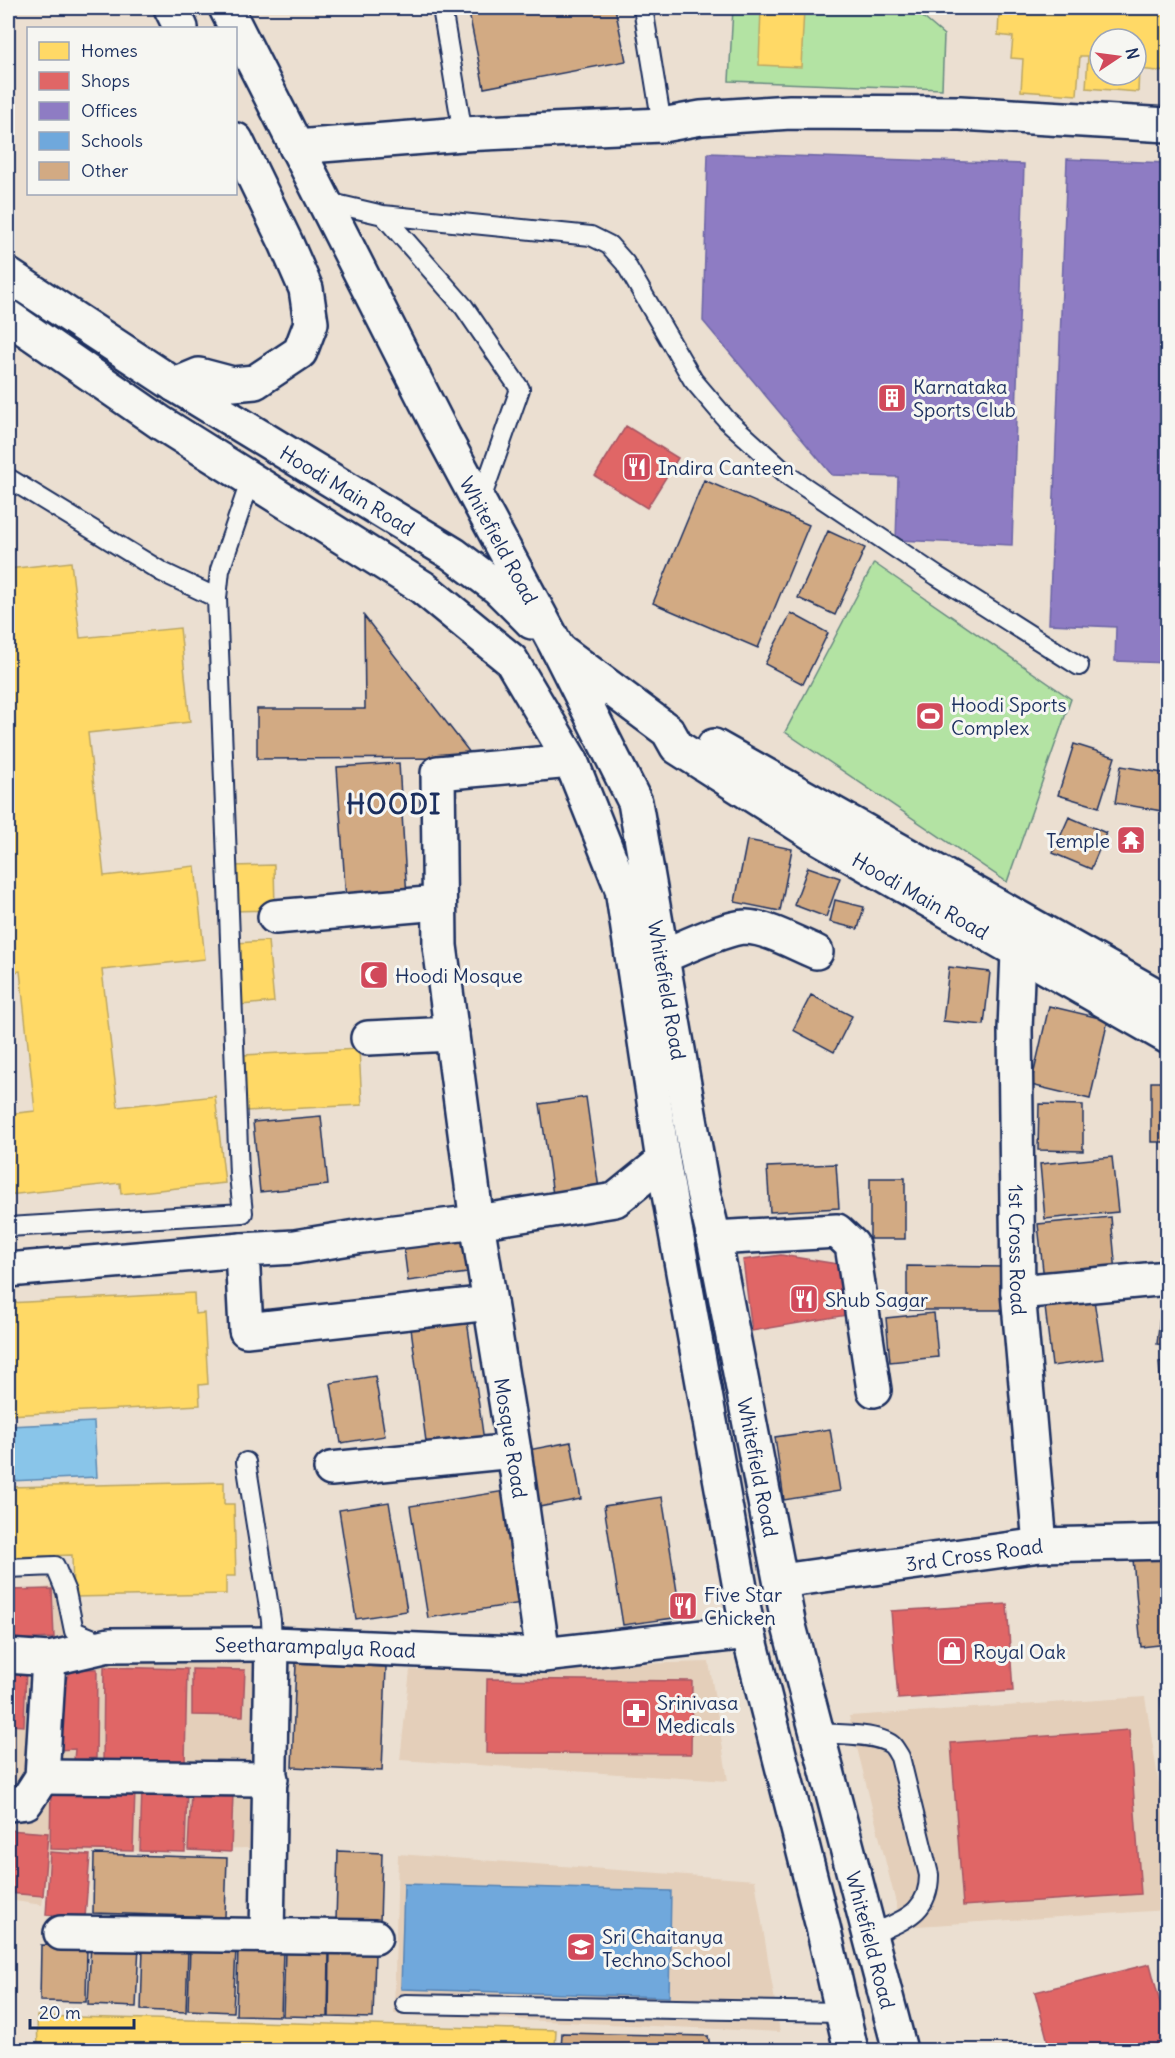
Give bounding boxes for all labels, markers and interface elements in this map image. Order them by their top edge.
legend [27,27,237,195]
north arrow [1088,27,1148,87]
text: Homes [81,39,138,62]
text: N [1122,46,1144,61]
text: Shops [81,69,130,92]
text: Offices [81,99,137,122]
text: Schools [81,129,143,152]
text: Other [81,159,129,182]
place label: Karnataka Sports Club [913,374,1016,422]
building icon: Karnataka Sports Club [876,382,908,414]
street label: Hoodi Main Road [276,439,420,541]
restaurant icon: Indira Canteen [621,451,653,483]
place label: Indira Canteen [658,455,794,480]
street label: Whitefield Road [455,472,544,608]
place label: Hoodi Sports Complex [951,692,1067,740]
sports icon: Hoodi Sports Complex [914,700,946,732]
district label: HOODI [346,788,442,821]
temple icon: Temple [1115,824,1147,856]
place label: Temple [1046,828,1110,853]
street label: Hoodi Main Road [848,847,994,944]
street label: Whitefield Road [643,918,692,1062]
mosque icon: Hoodi Mosque [358,959,390,991]
place label: Hoodi Mosque [395,963,523,988]
street label: 1st Cross Road [1004,1184,1032,1316]
restaurant icon: Shub Sagar [788,1283,820,1315]
place label: Shub Sagar [825,1287,928,1312]
street label: Mosque Road [489,1376,533,1500]
street label: Whitefield Road [733,1396,784,1539]
street label: 3rd Cross Road [904,1532,1044,1576]
place label: Five Star Chicken [704,1582,782,1630]
restaurant icon: Five Star Chicken [667,1590,699,1622]
street label: Seetharampalya Road [215,1631,417,1662]
shop icon: Royal Oak [936,1635,968,1667]
place label: Royal Oak [973,1639,1066,1664]
place label: Srinivasa Medicals [657,1690,738,1738]
pharmacy icon: Srinivasa Medicals [620,1697,652,1729]
street label: Whitefield Road [841,1868,901,2012]
place label: Sri Chaitanya Techno School [602,1924,731,1972]
school or university icon: Sri Chaitanya Techno School [565,1931,597,1963]
scale bar [30,1992,134,2030]
text: 20 m [39,2001,81,2024]

